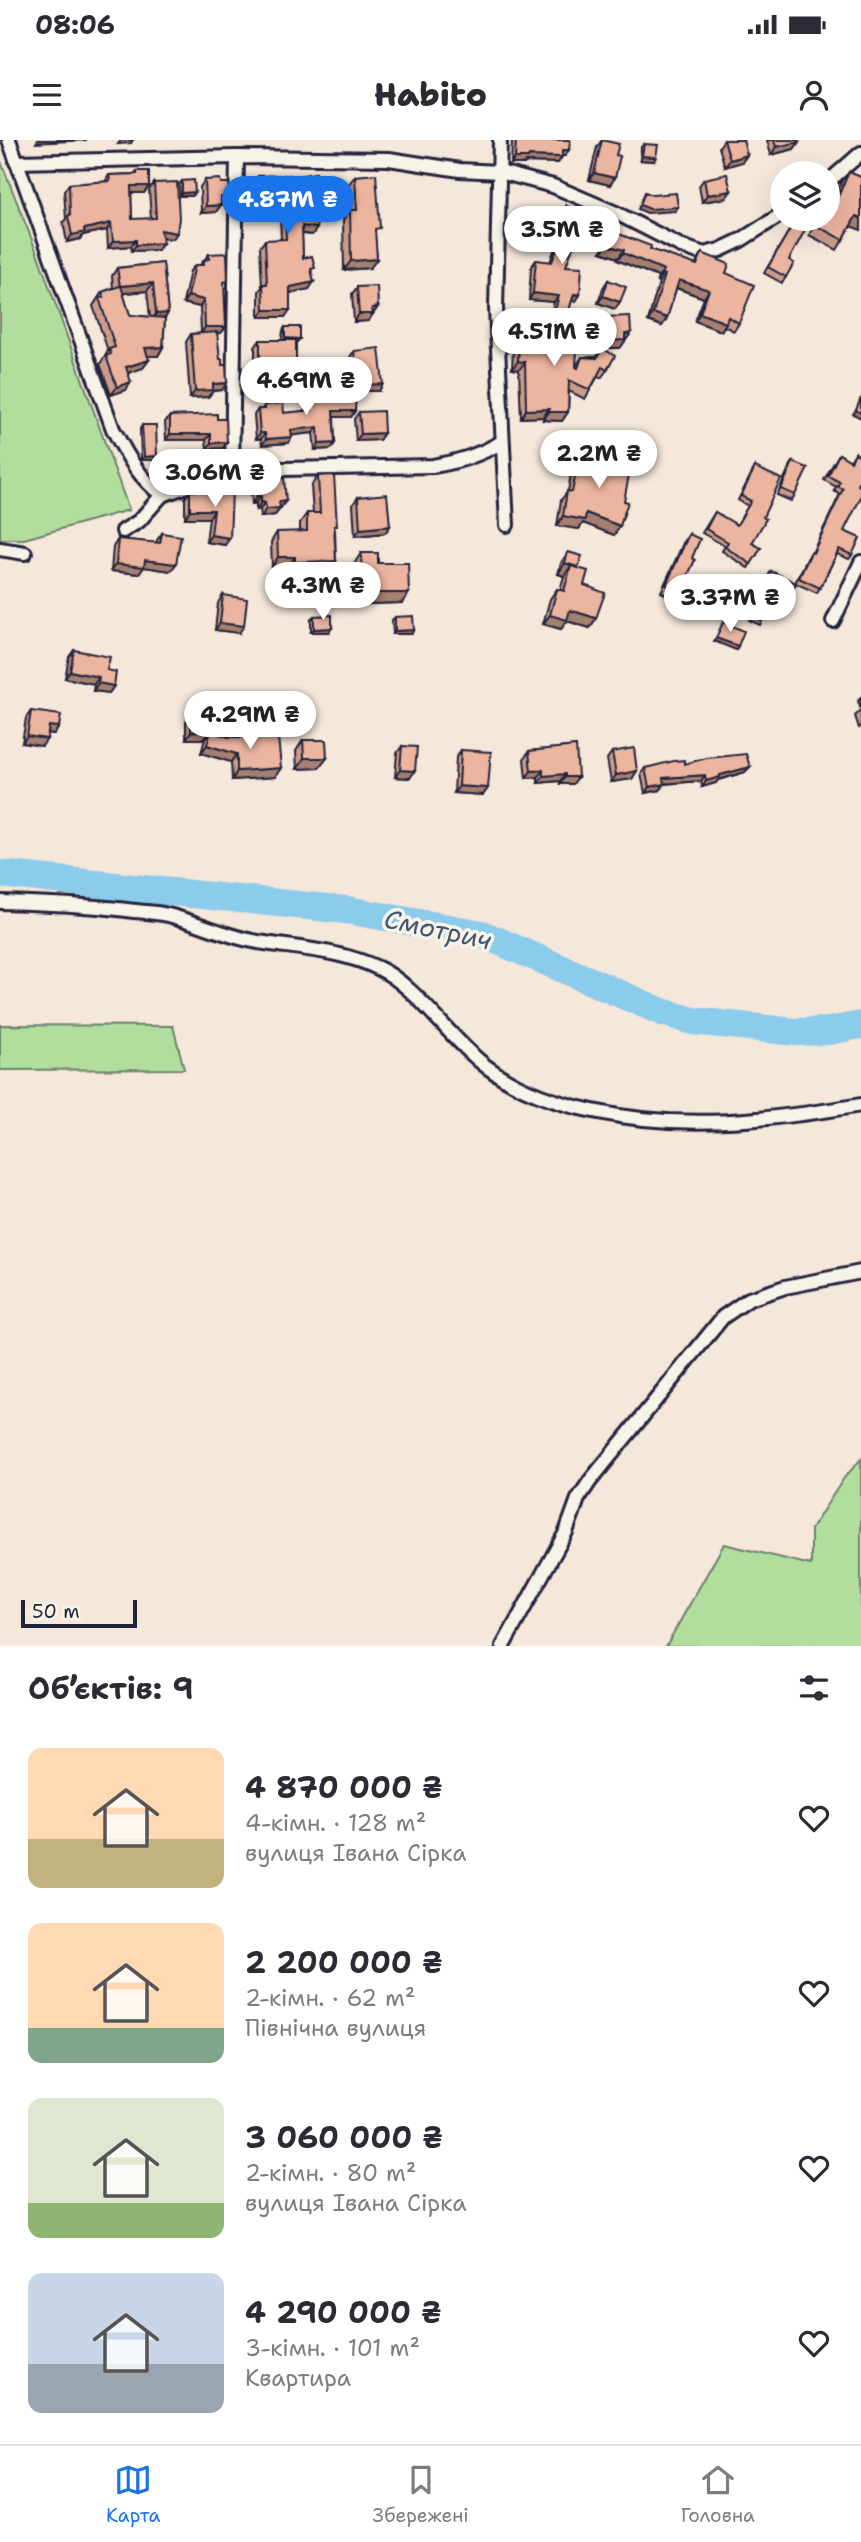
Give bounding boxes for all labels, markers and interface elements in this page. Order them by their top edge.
text: 08:06 [35,7,115,42]
text: Habito [374,73,487,116]
icon: menu [28,76,66,114]
icon: person [795,76,833,114]
map controls [770,161,840,231]
button: layers [770,161,840,231]
pin: 4.87M ₴ [223,176,353,236]
text: 4.87M ₴ [238,184,338,214]
pin: 3.5M ₴ [505,206,619,266]
text: 3.5M ₴ [520,214,604,244]
pin: 4.51M ₴ [489,308,619,368]
text: 4.51M ₴ [508,316,600,346]
pin: 4.69M ₴ [241,358,371,417]
text: 4.69M ₴ [256,365,356,395]
pin: 2.2M ₴ [542,430,656,490]
text: 2.2M ₴ [556,438,642,468]
pin: 3.06M ₴ [150,450,280,509]
text: 3.06M ₴ [165,457,265,487]
pin: 4.3M ₴ [266,562,380,622]
text: 4.3M ₴ [281,570,365,600]
pin: 3.37M ₴ [665,574,795,634]
text: 3.37M ₴ [680,582,780,612]
pin: 4.29M ₴ [185,692,315,751]
text: 4.29M ₴ [200,699,300,729]
water label: Смотрич [381,901,495,957]
scale bar [21,1597,136,1629]
text: 50 m [32,1599,80,1624]
text: Об’єктів: 9 [28,1668,194,1709]
icon: filters [795,1669,833,1707]
text: 4 870 000 ₴ [245,1767,443,1808]
icon: home [84,1776,168,1860]
icon: heart [795,1799,833,1837]
text: 4-кімн. · 128 m² [245,1808,426,1838]
text: вулиця Івана Сірка [245,1838,466,1868]
text: 2 200 000 ₴ [245,1942,443,1983]
icon: home [84,1951,168,2035]
icon: heart [795,1974,833,2012]
text: 2-кімн. · 62 m² [245,1983,415,2013]
text: Північна вулиця [245,2013,426,2043]
text: 3 060 000 ₴ [245,2117,443,2158]
icon: home [84,2126,168,2210]
icon: heart [795,2149,833,2187]
text: 2-кімн. · 80 m² [245,2158,416,2188]
text: вулиця Івана Сірка [245,2188,466,2218]
text: 4 290 000 ₴ [245,2292,442,2333]
icon: home [84,2301,168,2385]
icon: heart [795,2324,833,2362]
text: 3-кімн. · 101 m² [245,2333,420,2363]
text: Квартира [245,2363,351,2393]
tab: Карта [106,2461,160,2528]
tab: Збережені [373,2461,469,2528]
tab: Головна [681,2461,755,2528]

